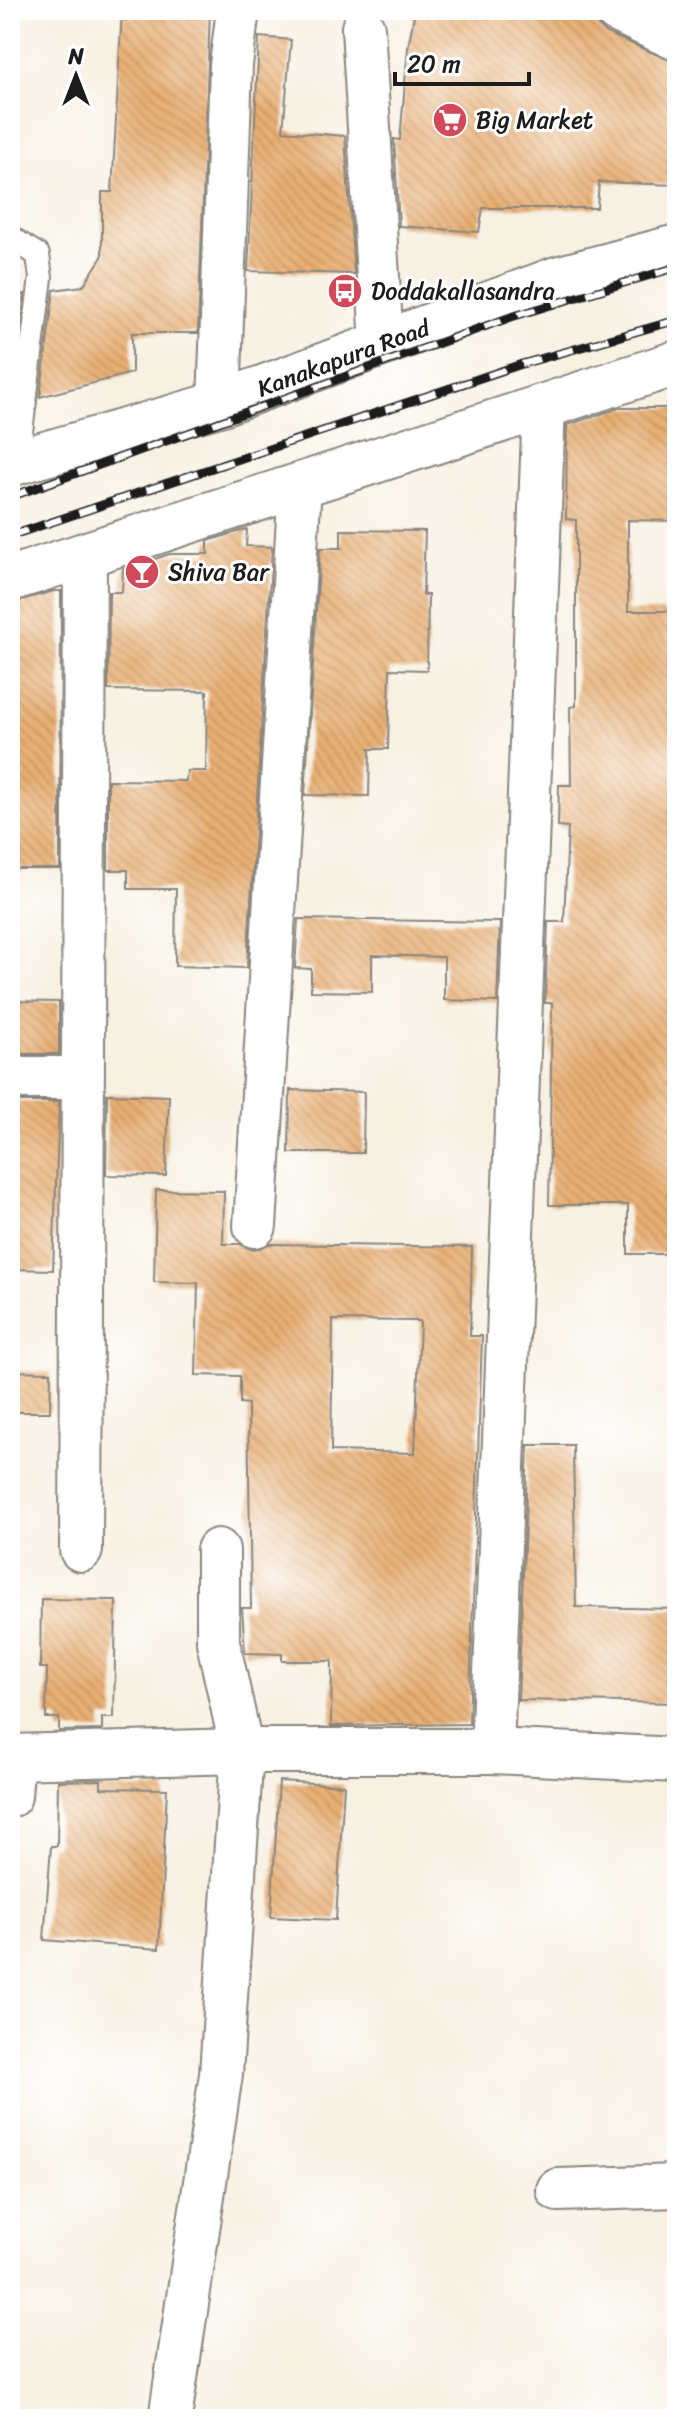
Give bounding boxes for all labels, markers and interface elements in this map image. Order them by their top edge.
north arrow [36,36,116,116]
scale bar [395,36,529,86]
text: N [67,37,84,76]
text: 20 m [407,43,461,85]
place label: Big Market [476,99,593,141]
supermarket icon: Big Market [431,101,469,139]
place label: Doddakallasandra [371,270,555,312]
bus stop icon: Doddakallasandra [326,272,364,310]
street label: Kanakapura Road [251,306,437,409]
place label: Shiva Bar [168,551,270,593]
bar icon: Shiva Bar [123,553,161,591]

